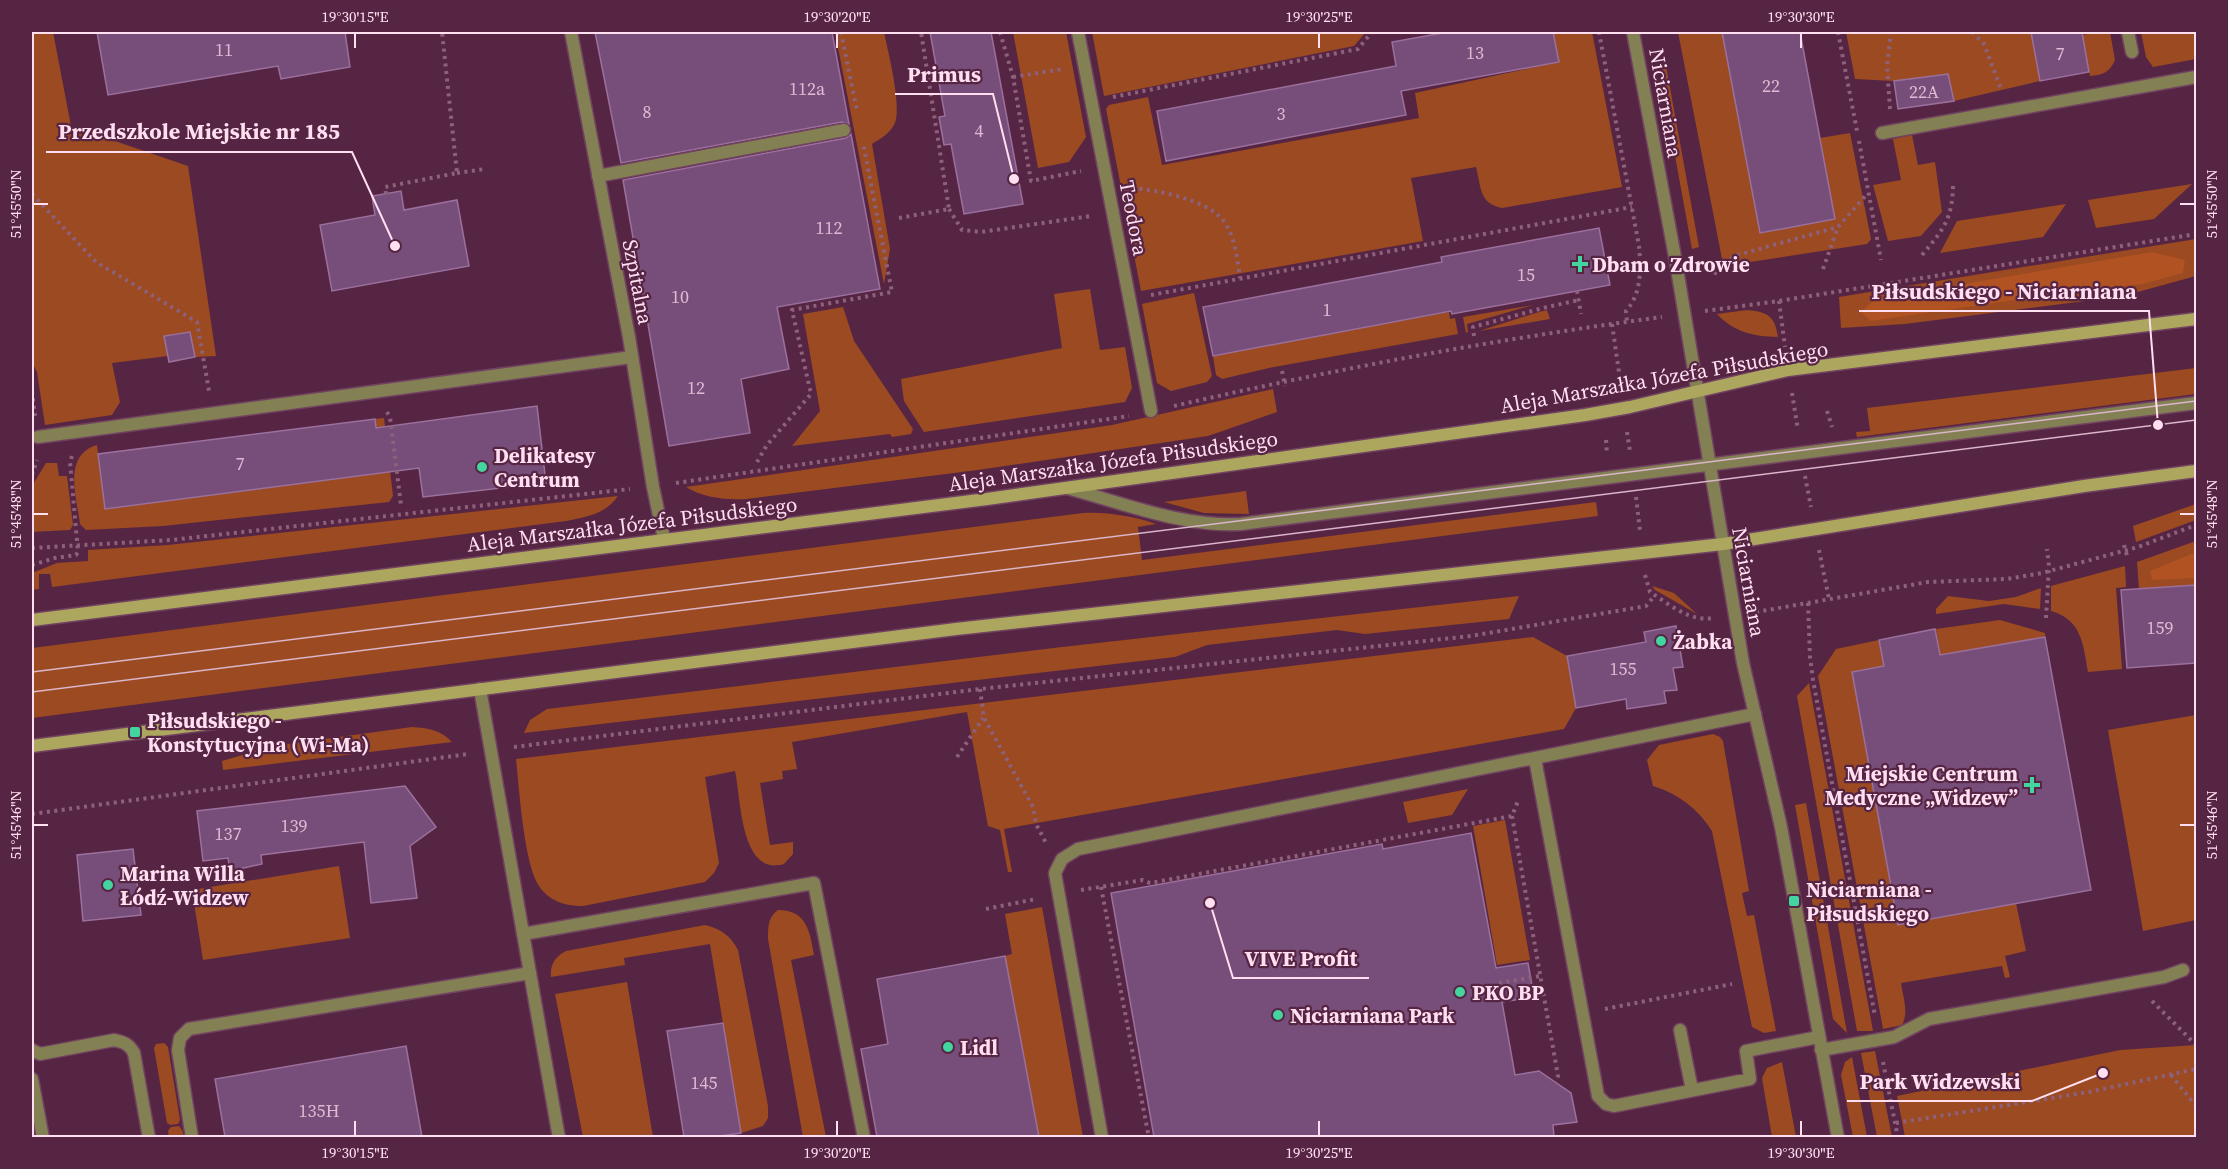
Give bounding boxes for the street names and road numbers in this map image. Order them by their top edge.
street label: Niciarniana [1642,46,1690,160]
street label: Teodora [1112,178,1156,258]
street label: Szpitalna [616,237,660,327]
street label: Aleja Marszałka Józefa Piłsudskiego [1498,334,1830,420]
street label: Aleja Marszałka Józefa Piłsudskiego [946,423,1280,499]
street label: Aleja Marszałka Józefa Piłsudskiego [465,489,799,559]
street label: Niciarniana [1725,525,1773,639]

